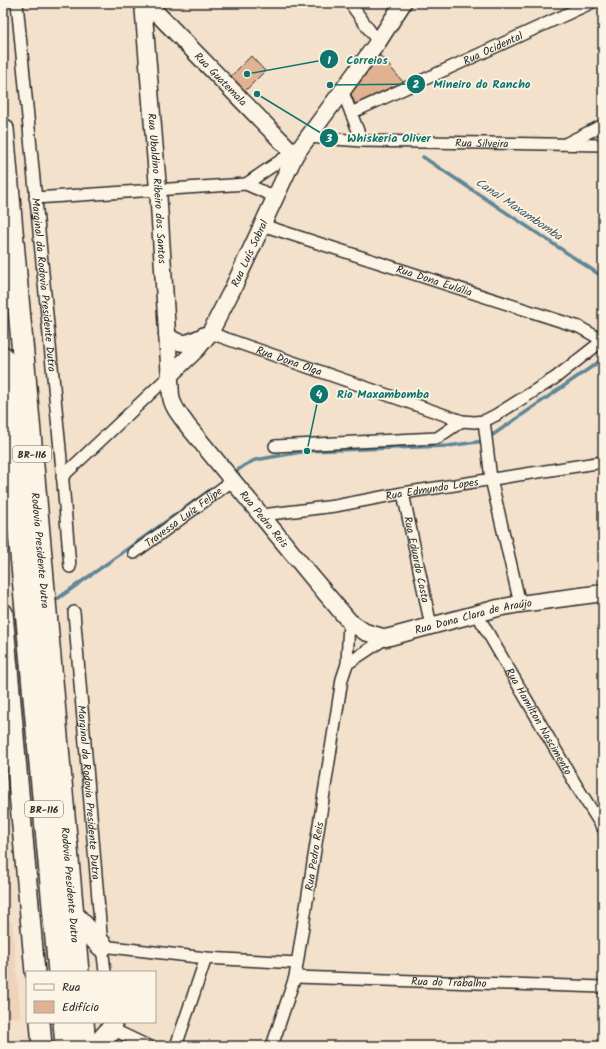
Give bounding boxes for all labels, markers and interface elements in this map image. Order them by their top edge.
street label: Rua Ocidental [460,27,526,70]
callout: Correios [319,47,396,71]
street label: Rua Guatemala [190,48,251,111]
text: 1 [327,51,331,70]
text: Correios [346,51,388,70]
callout: Mineiro do Rancho [406,72,539,96]
text: 2 [413,75,420,94]
text: Mineiro do Rancho [434,75,531,94]
street label: Rua Ubaldino Ribeiro dos Santos [142,113,171,265]
callout: Whiskeria Oliver [319,126,439,150]
text: 3 [325,129,333,148]
text: Whiskeria Oliver [347,129,432,148]
street label: Rua Silveira [455,135,509,153]
water label: Canal Maxambomba [471,173,567,246]
street label: Marginal da Rodovia Presidente Dutra [26,197,60,373]
street label: Rua Luís Sobral [227,217,274,290]
street label: Rua Dona Eulália [394,261,474,302]
street label: Rua Dona Olga [254,342,324,381]
callout: Rio Maxambomba [309,382,437,406]
text: 4 [316,385,323,404]
text: Rio Maxambomba [337,385,429,404]
road number: BR-116 [13,446,51,462]
street label: Rua Edmundo Lopes [384,473,480,506]
street label: Travessa Luiz Felipe [141,483,226,552]
street label: Rua Pedro Reis [234,487,293,552]
street label: Rodovia Presidente Dutra [25,492,54,609]
street label: Rua Eduardo Costa [398,515,434,605]
street label: Rua Dona Clara de Araújo [413,595,533,640]
street label: Rua Hamilton Nascimento [500,665,576,779]
street label: Marginal da Rodovia Presidente Dutra [72,705,104,880]
road number: BR-116 [25,801,63,817]
street label: Rua Pedro Reis [301,820,329,892]
street label: Rodovia Presidente Dutra [55,826,83,944]
legend [26,971,156,1023]
street label: Rua do Trabalho [411,973,487,993]
text: Rua [62,978,81,997]
text: Edifício [62,998,99,1017]

